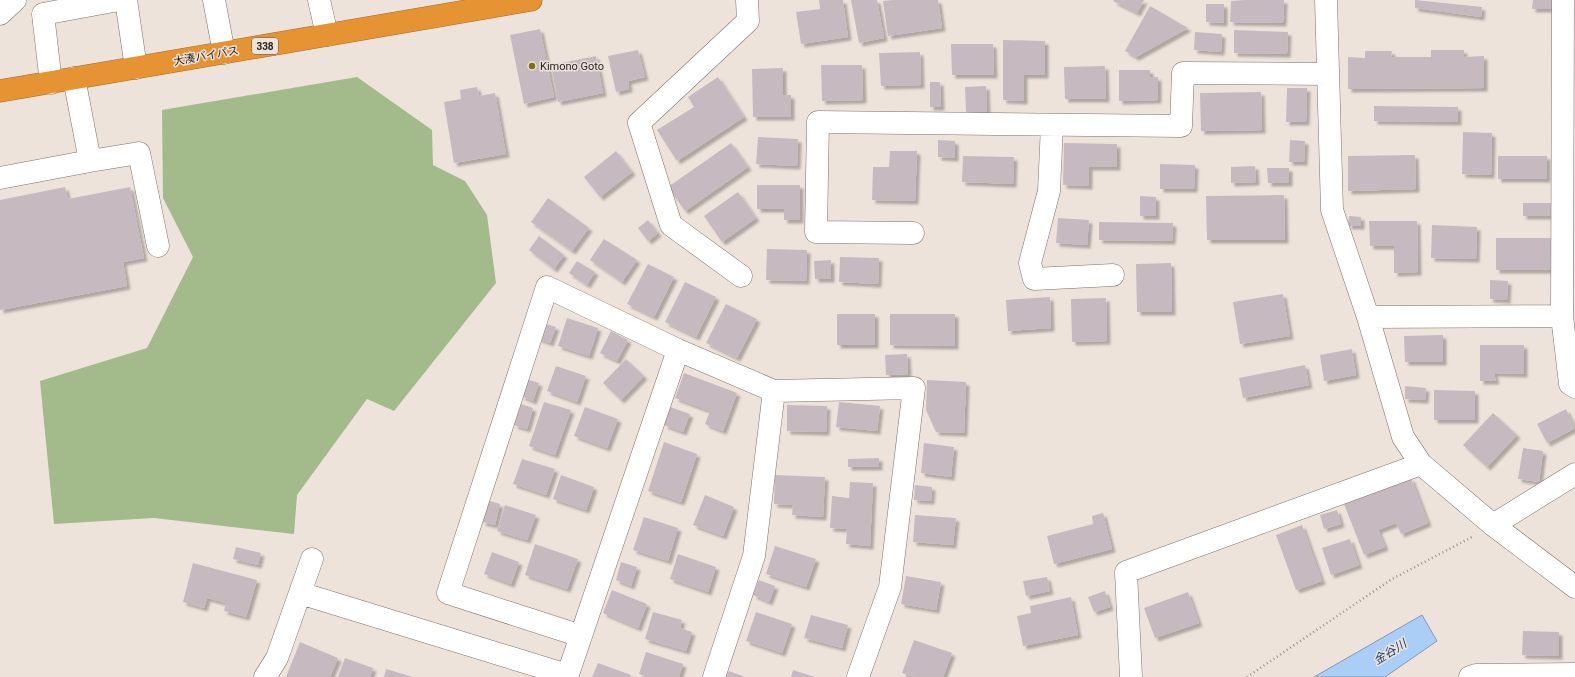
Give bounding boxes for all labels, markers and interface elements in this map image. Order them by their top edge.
road number: 338 [252,38,278,54]
street label: 大湊バイパス [172,44,240,68]
place label: Kimono Goto [540,60,604,73]
marker: Kimono Goto [527,61,537,71]
water label: 金谷川 [1371,635,1411,667]

